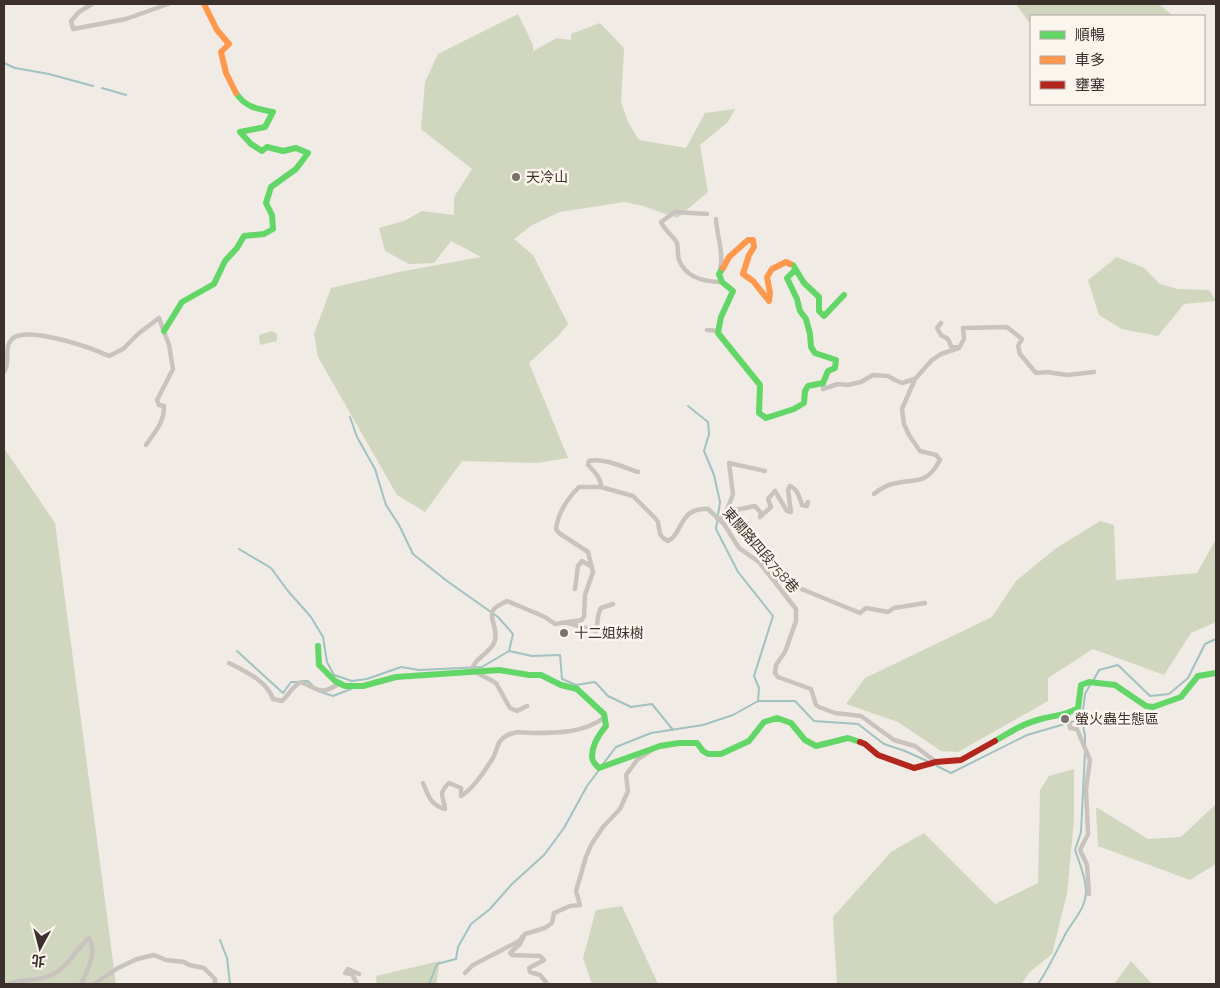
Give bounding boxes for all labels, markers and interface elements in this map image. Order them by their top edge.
legend [1030,15,1205,105]
text: 順暢 [1075,26,1105,44]
text: 車多 [1075,51,1105,69]
text: 壅塞 [1075,76,1105,94]
place label: 天冷山 [526,169,568,185]
marker: 天冷山 [510,171,522,183]
street label: 東關路四段758巷 [720,504,802,596]
place label: 十二姐妹樹 [574,625,644,641]
marker: 十二姐妹樹 [558,627,570,639]
place label: 螢火蟲生態區 [1075,711,1159,727]
marker: 螢火蟲生態區 [1059,713,1071,725]
north arrow [15,923,65,973]
text: 北 [30,952,46,970]

